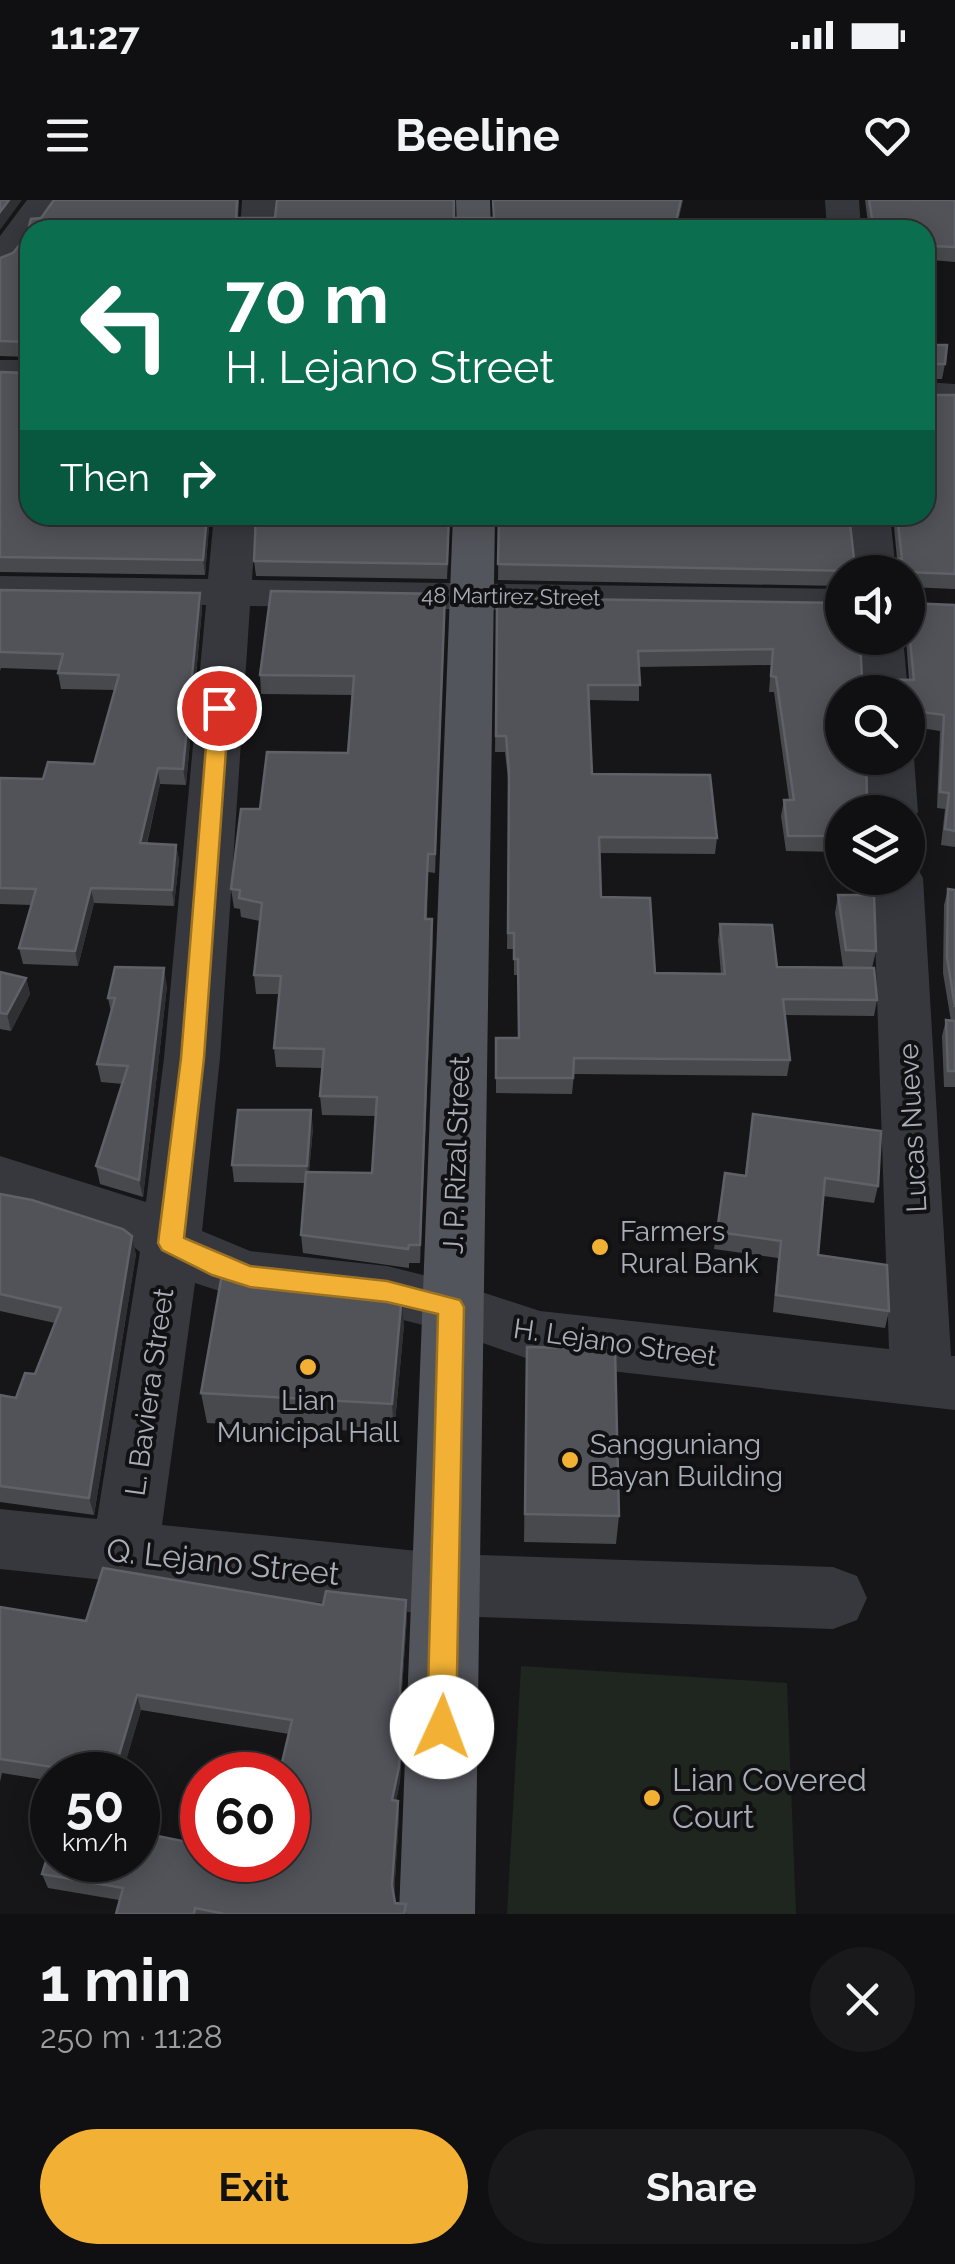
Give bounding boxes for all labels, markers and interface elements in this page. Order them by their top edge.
text: 11:27 [50,13,140,58]
icon: menu [40,108,95,163]
icon: heart [860,108,915,163]
text: Beeline [395,109,560,162]
text: 70 m [225,257,389,339]
icon: left [60,260,190,390]
text: H. Lejano Street [225,341,554,394]
icon: right [170,450,225,505]
text: Then [60,455,150,500]
map controls [825,555,925,895]
button: sound [825,555,925,655]
street label: 48 Martirez Street [421,581,601,611]
pin [177,666,262,751]
button: search [825,675,925,775]
icon: arrive [192,681,247,736]
button: layers [825,795,925,895]
street label: Lucas Nueve [892,1043,933,1213]
street label: J. P. Rizal Street [437,1055,476,1254]
place label: Farmers Rural Bank [620,1215,759,1280]
marker: Farmers Rural Bank [589,1236,611,1258]
street label: L. Baviera Street [119,1285,180,1498]
street label: H. Lejano Street [511,1312,719,1373]
marker: Lian Municipal Hall [297,1356,319,1378]
place label: Lian Municipal Hall [217,1384,400,1449]
place label: Sangguniang Bayan Building [590,1428,783,1493]
marker: Sangguniang Bayan Building [559,1449,581,1471]
street label: Q. Lejano Street [105,1531,342,1592]
position arrow [390,1675,494,1779]
speed limit sign: 60 [180,1752,310,1882]
place label: Lian Covered Court [672,1761,867,1835]
text: 50 [66,1775,124,1834]
marker: Lian Covered Court [641,1787,663,1809]
text: km/h [62,1827,128,1857]
text: 1 min [40,1945,191,2015]
button: close [810,1947,915,2052]
text: 250 m · 11:28 [40,2018,223,2055]
button: Exit [40,2129,468,2244]
button: Share [488,2129,915,2244]

